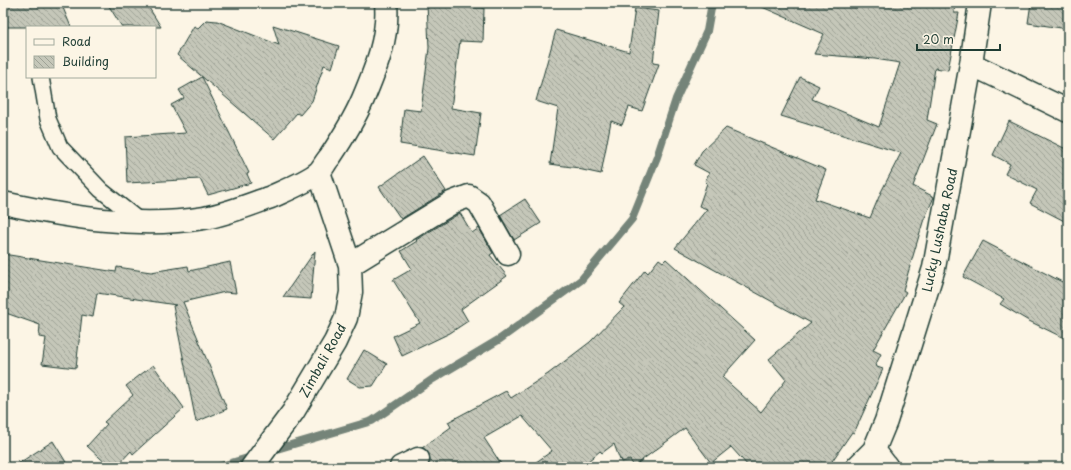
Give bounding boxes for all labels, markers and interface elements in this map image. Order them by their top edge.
legend [26,26,156,78]
scale bar [917,26,1000,52]
text: 20 m [923,30,954,48]
text: Road [62,32,91,50]
text: Building [62,52,109,70]
street label: Lucky Lushaba Road [917,166,961,294]
street label: Zimbali Road [294,320,350,400]

